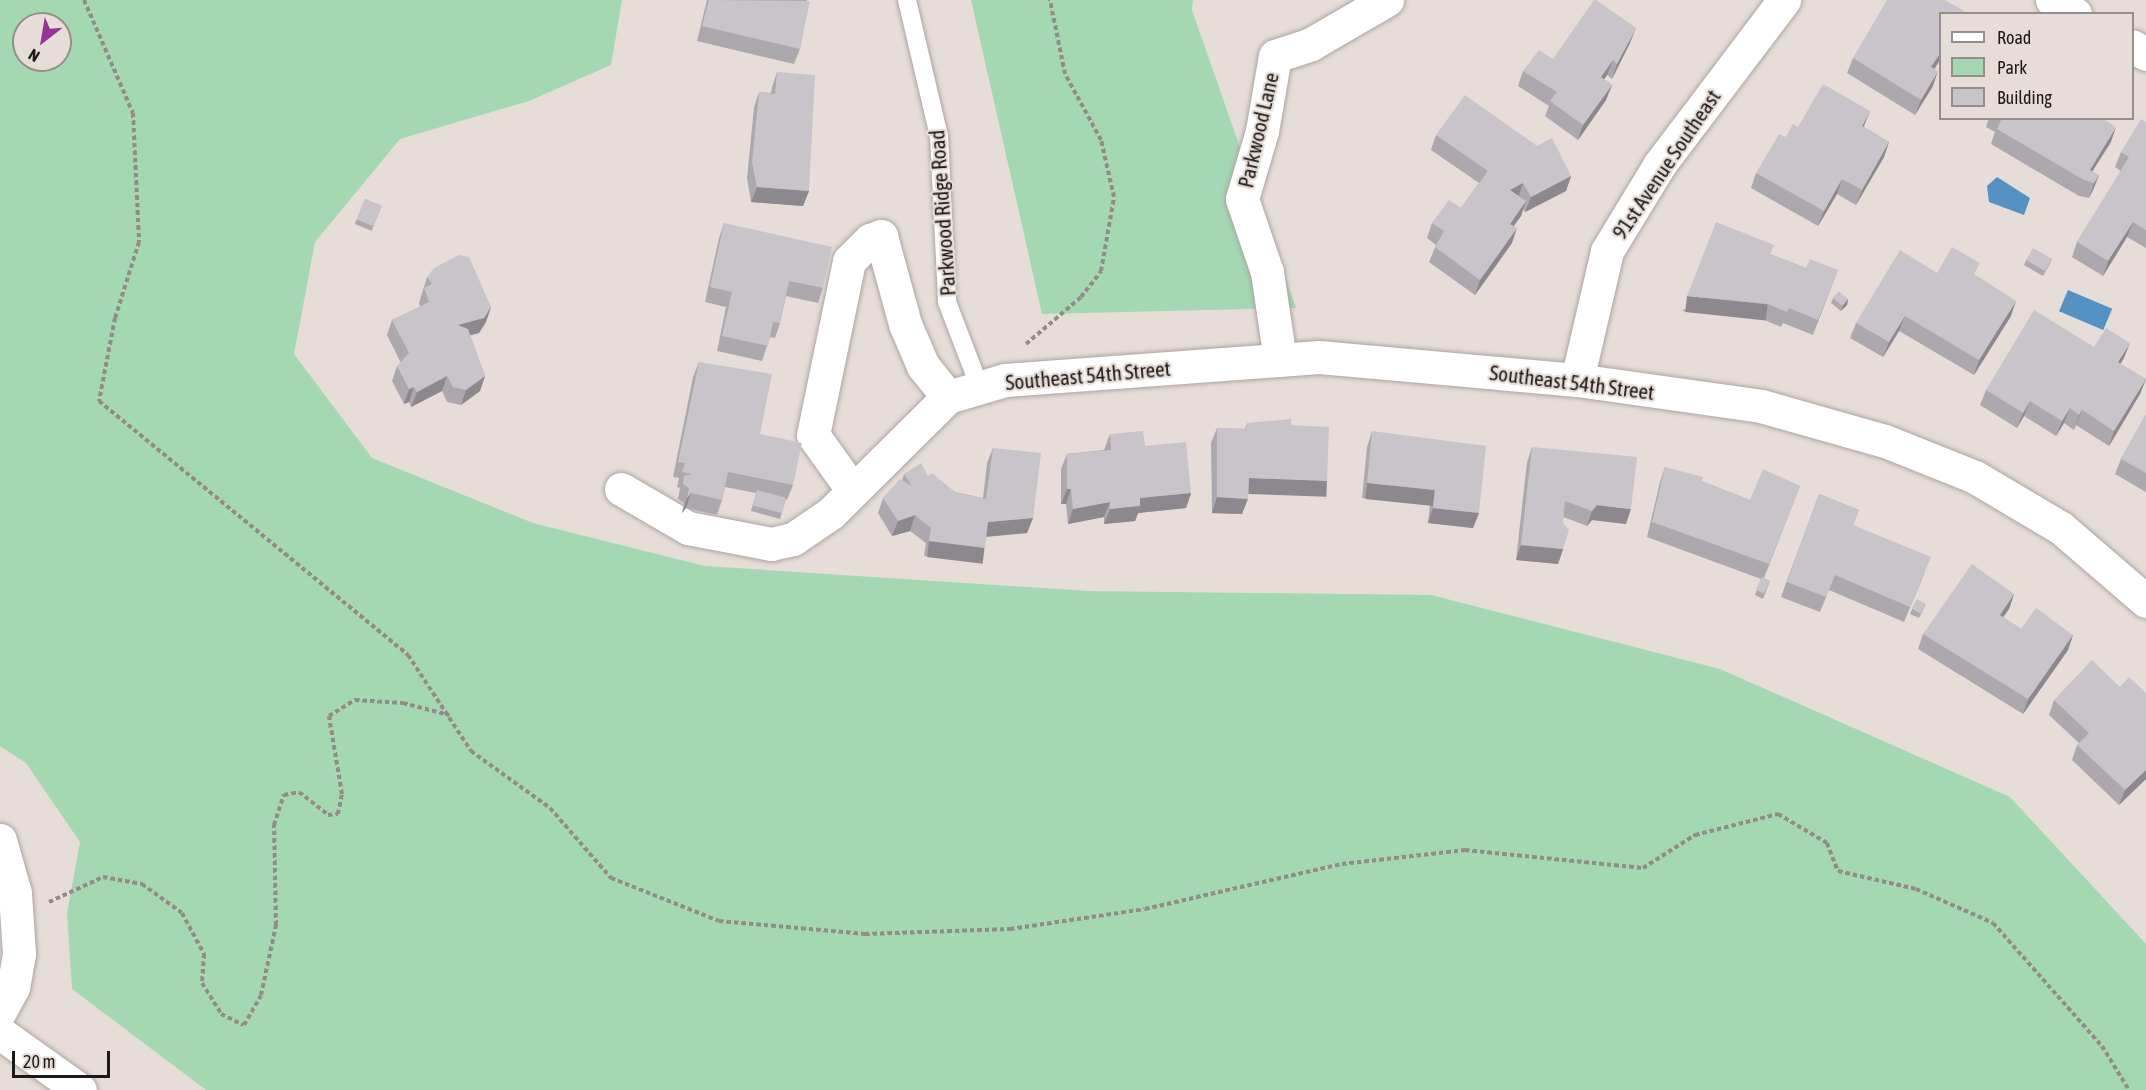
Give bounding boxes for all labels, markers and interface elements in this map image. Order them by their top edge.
north arrow [12,12,72,72]
legend [1939,12,2134,120]
text: Road [1997,27,2031,48]
text: N [25,46,42,66]
text: Park [1997,57,2027,78]
street label: Parkwood Lane [1232,70,1284,190]
street label: 91st Avenue Southeast [1607,84,1725,244]
text: Building [1997,87,2052,108]
street label: Parkwood Ridge Road [924,129,960,297]
street label: Southeast 54th Street [1004,355,1172,395]
street label: Southeast 54th Street [1488,359,1656,405]
scale bar [15,1039,112,1077]
text: 20 m [23,1051,55,1072]

